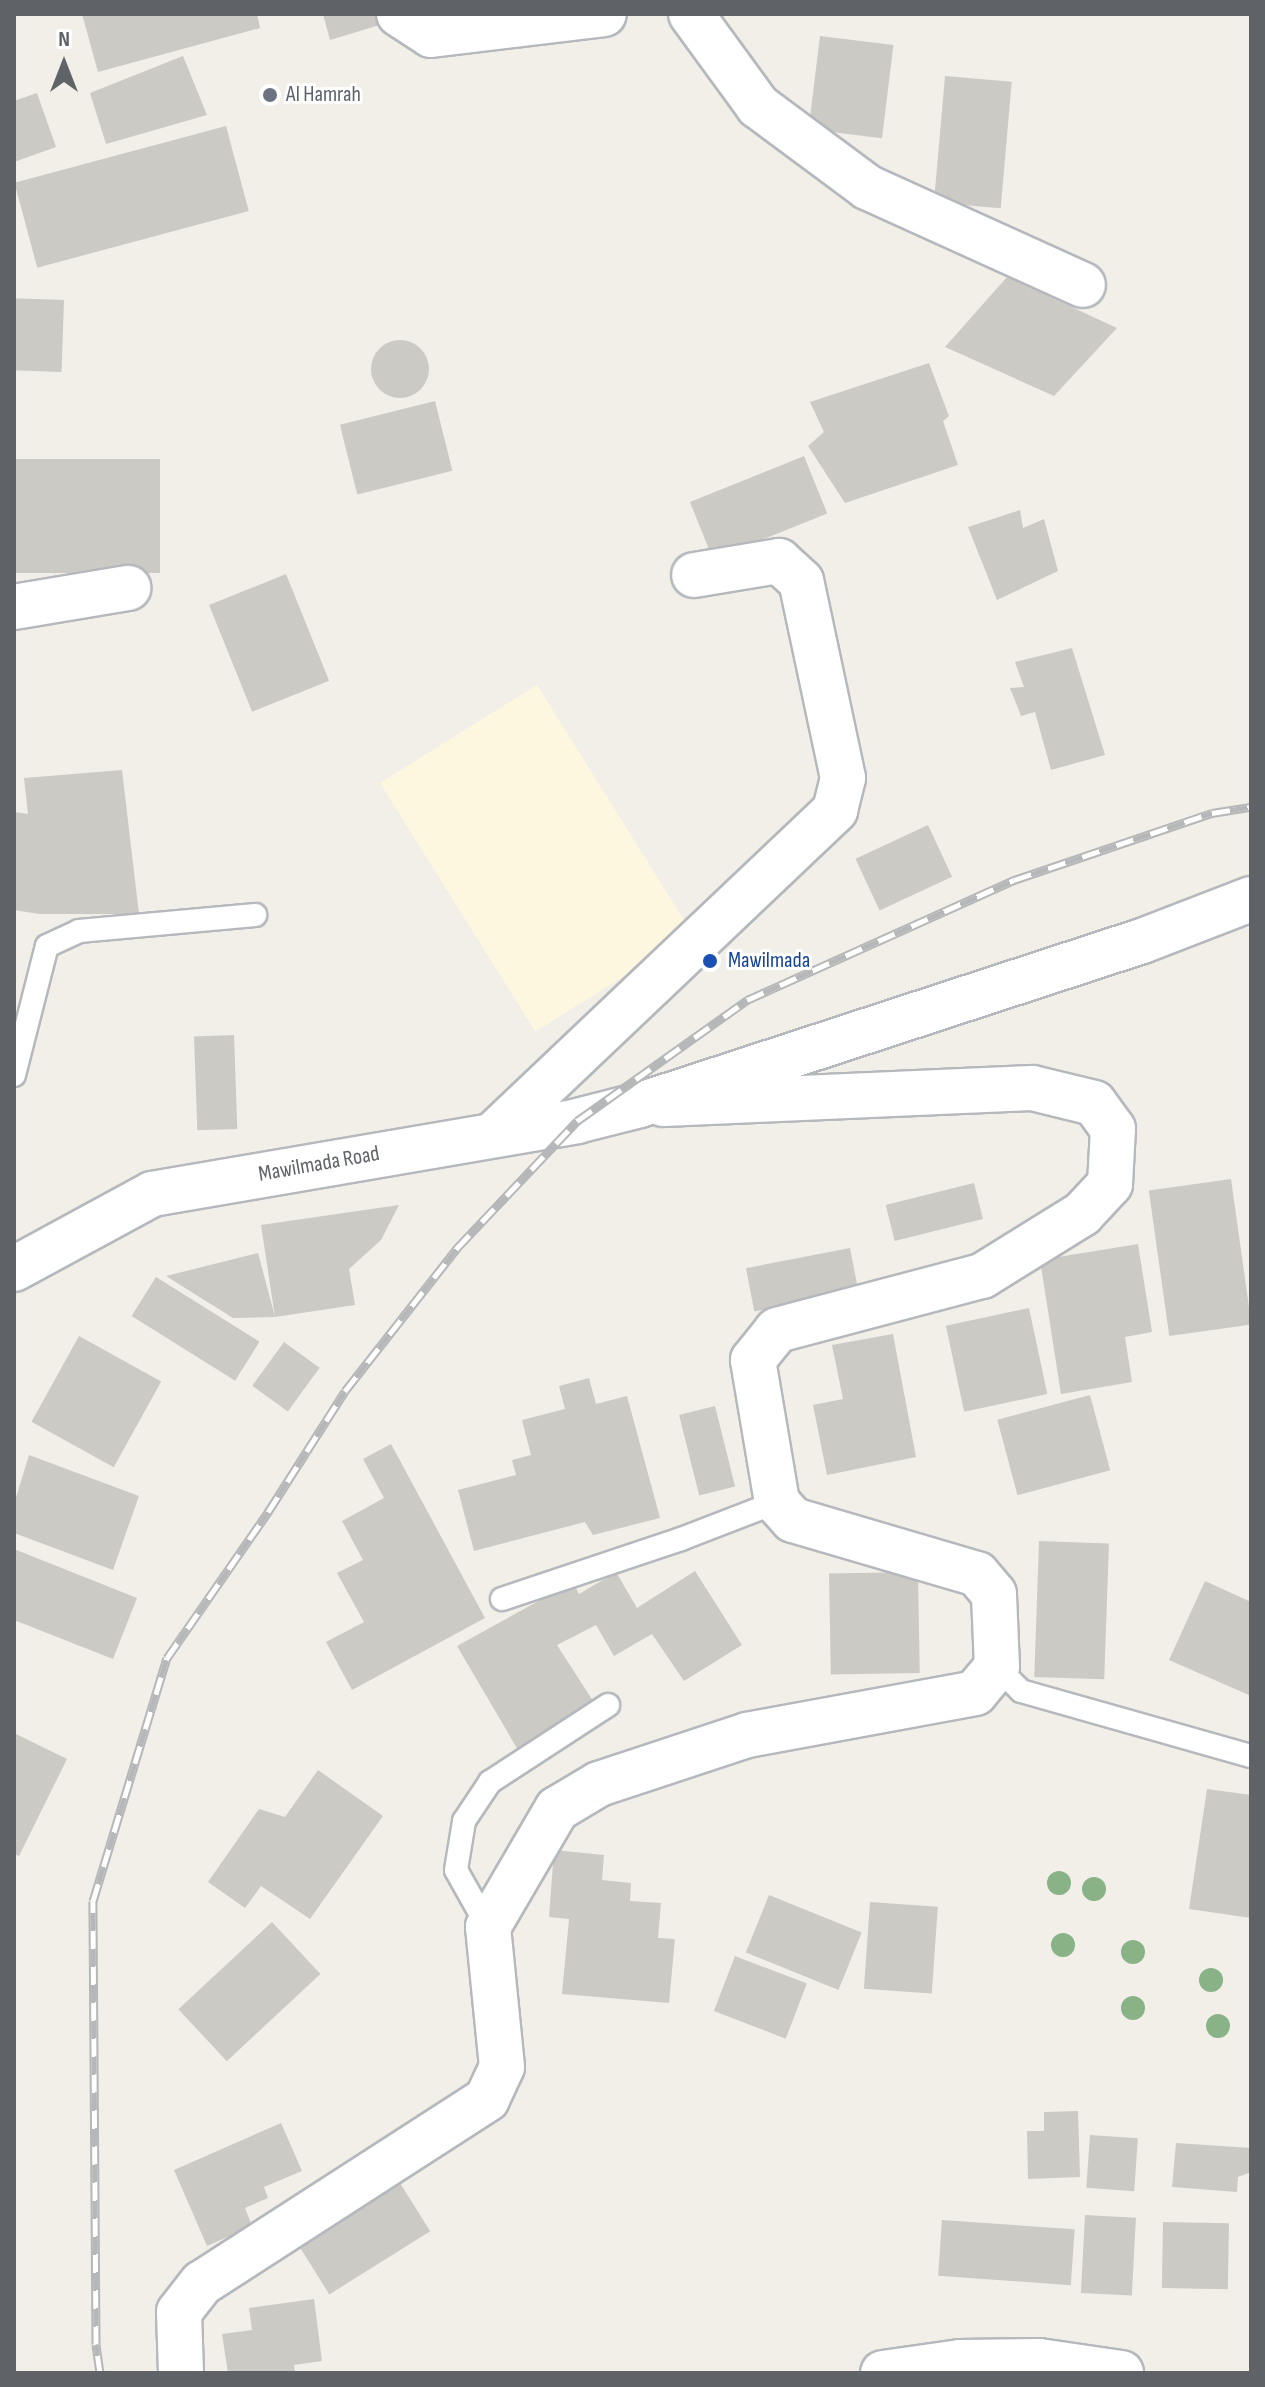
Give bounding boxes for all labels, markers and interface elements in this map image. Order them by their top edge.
north arrow [24,24,104,104]
text: N [58,26,70,53]
place label: Al Hamrah [286,82,361,108]
marker: Al Hamrah [261,86,279,104]
place label: Mawilmada [728,948,810,974]
marker: Mawilmada [699,950,721,972]
street label: Mawilmada Road [256,1140,382,1188]

